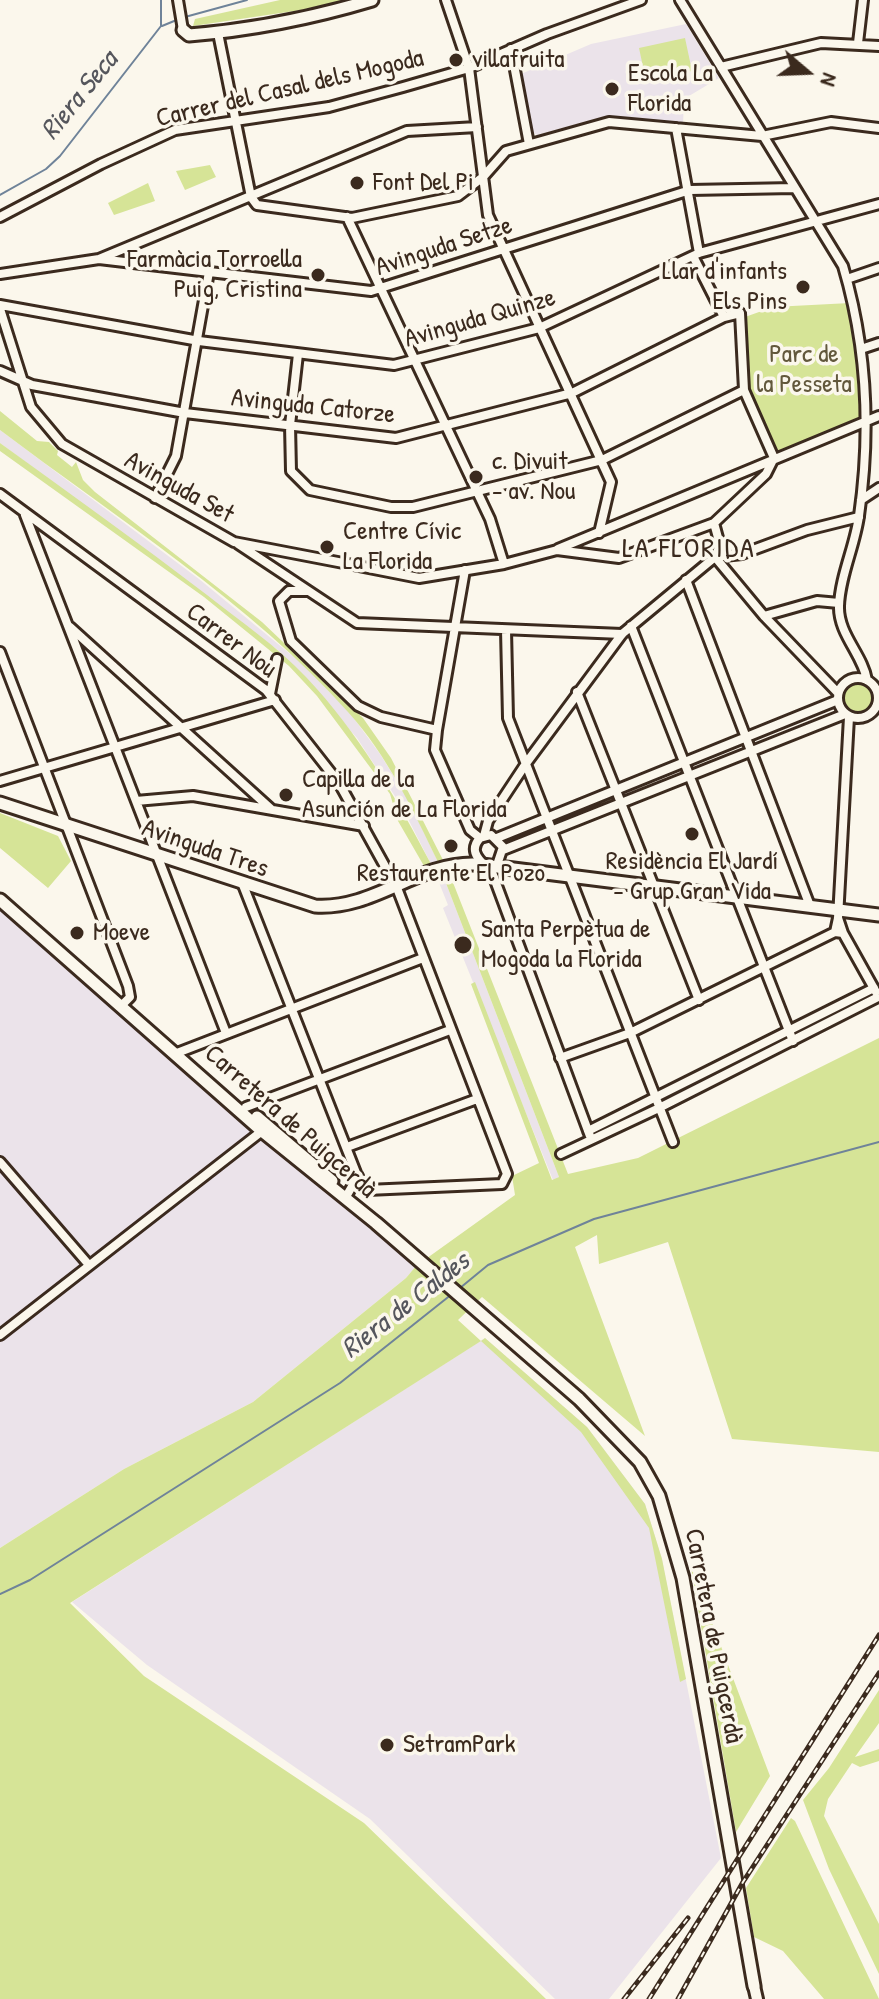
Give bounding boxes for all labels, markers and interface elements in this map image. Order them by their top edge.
north arrow [767,32,847,112]
street label: Carrer del Casal dels Mogoda [153,43,427,135]
place label: villafruita [472,44,564,76]
water label: Riera Seca [34,45,126,147]
marker: villafruita [447,51,465,69]
place label: Escola La Florida [628,58,713,120]
text: N [814,69,846,90]
marker: Escola La Florida [603,80,621,98]
place label: Font Del Pi [373,167,474,199]
marker: Font Del Pi [348,174,366,192]
street label: Avinguda Setze [372,210,516,284]
place label: Farmàcia Torroella Puig, Cristina [127,244,302,306]
place label: Llar d'infants Els Pins [662,256,787,318]
marker: Farmàcia Torroella Puig, Cristina [309,266,327,284]
marker: Llar d'infants Els Pins [794,278,812,296]
street label: Avinguda Quinze [401,283,559,355]
park label: Parc de la Pesseta [756,339,852,400]
street label: Avinguda Catorze [230,383,396,431]
street label: Avinguda Set [119,445,239,531]
place label: c. Divuit - av. Nou [492,446,575,508]
marker: c. Divuit - av. Nou [467,468,485,486]
place label: Centre Cívic La Florida [343,516,461,578]
district label: LA FLORIDA [622,533,756,567]
marker: Centre Cívic La Florida [318,538,336,556]
street label: Carrer Nou [179,597,283,685]
place label: Capilla de la Asunción de La Florida [302,764,507,826]
marker: Capilla de la Asunción de La Florida [277,786,295,804]
street label: Avinguda Tres [138,813,272,885]
marker: Residència El Jardí - Grup Gran Vida [683,825,701,843]
marker: Restaurente El Pozo [442,837,460,855]
place label: Residència El Jardí - Grup Gran Vida [606,846,778,908]
place label: Restaurente El Pozo [357,858,545,890]
place label: Santa Perpètua de Mogoda la Florida [481,914,650,976]
place label: Moeve [93,917,150,949]
marker: Moeve [68,924,86,942]
marker: Santa Perpètua de Mogoda la Florida [452,934,474,956]
street label: Carretera de Puigcerdà [198,1039,382,1205]
water label: Riera de Caldes [335,1246,477,1366]
street label: Carretera de Puigcerdà [677,1526,749,1746]
place label: SetramPark [403,1729,516,1761]
marker: SetramPark [378,1736,396,1754]

